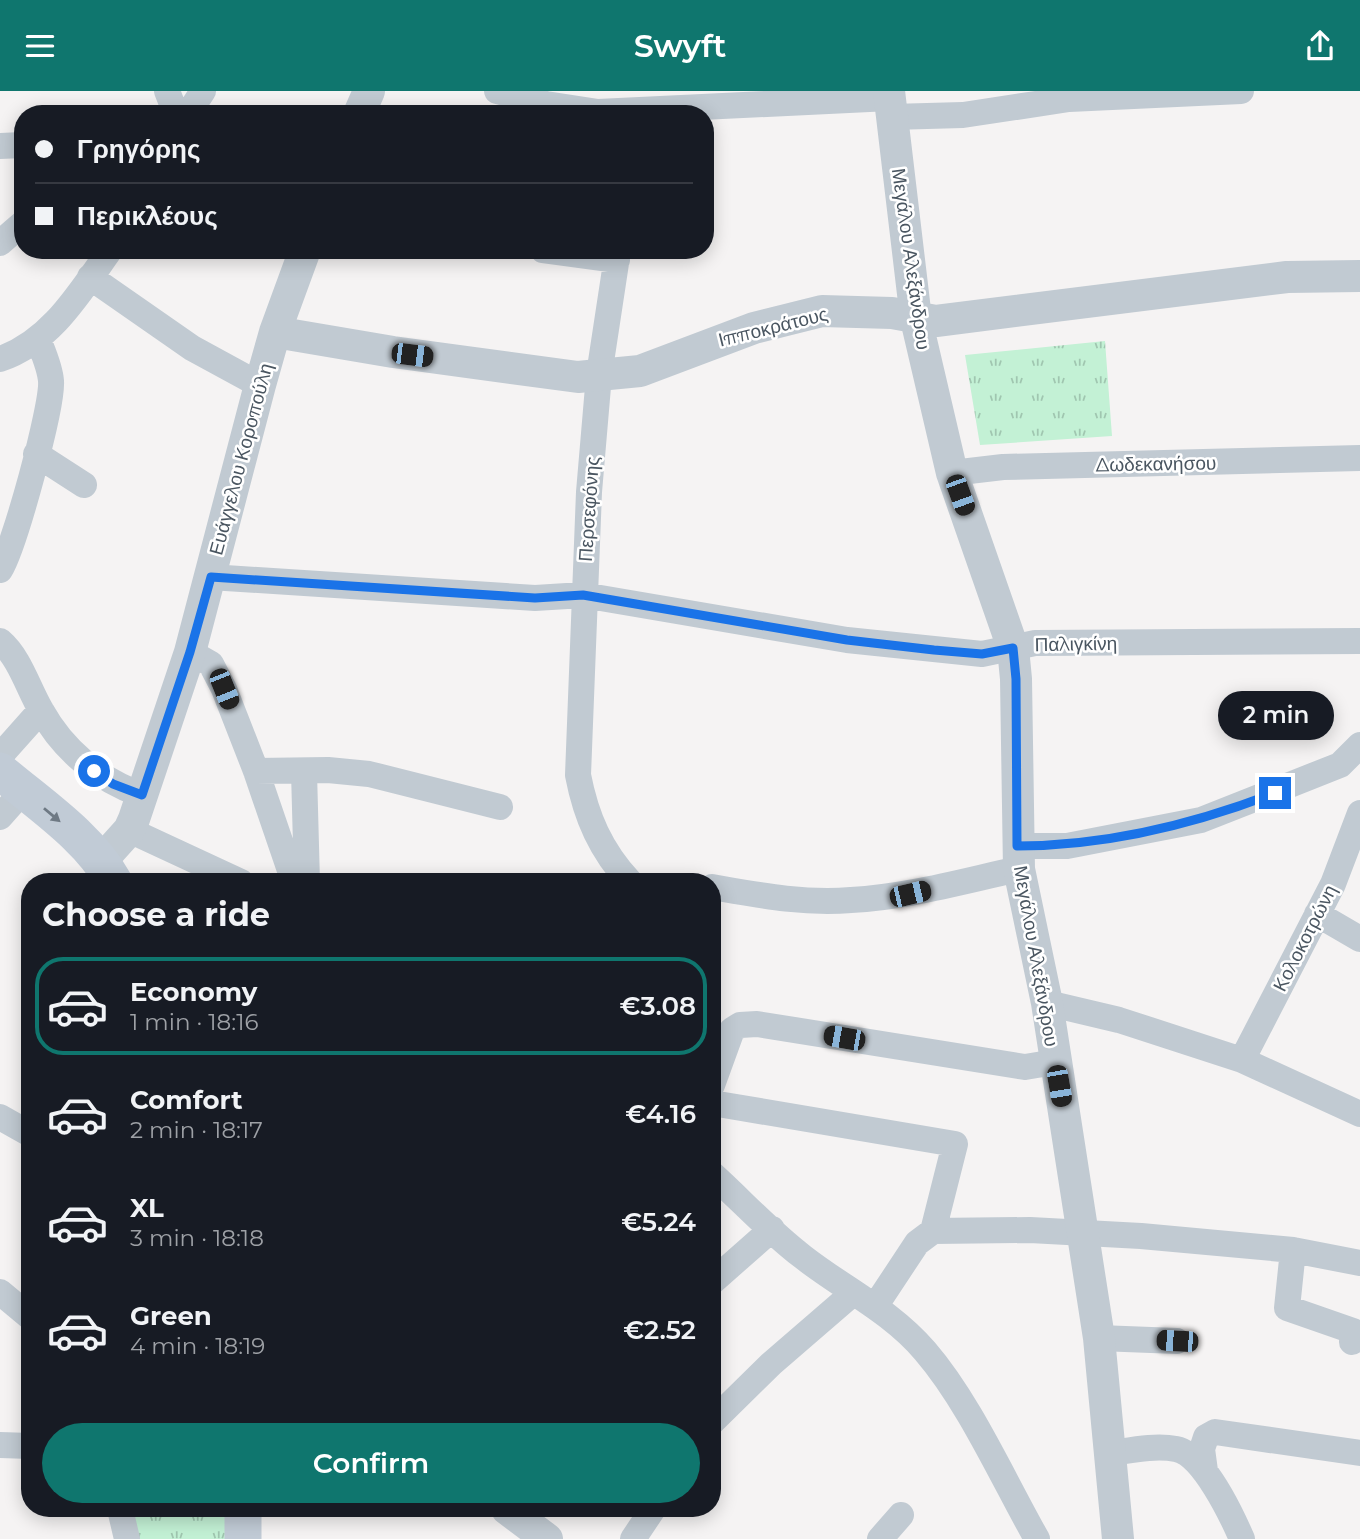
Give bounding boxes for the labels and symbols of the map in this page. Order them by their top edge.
street label: Μεγάλου Αλεξάνδρου [887,167,935,351]
street label: Ιπποκράτους [716,302,830,352]
car [390,342,435,368]
street label: Ευάγγελου Κοροπούλη [204,361,278,557]
street label: Δωδεκανήσου [1096,451,1216,477]
street label: Περσεφόνης [574,456,604,562]
car [943,472,978,518]
street label: Παλιγκίνη [1035,632,1117,656]
car [207,666,242,712]
callout: 2 min [1217,691,1333,741]
route start [78,755,110,787]
route end [1259,777,1291,809]
one-way arrow [43,807,60,822]
street label: Μεγάλου Αλεξάνδρου [1009,864,1063,1048]
car [888,879,933,909]
street label: Κολοκοτρώνη [1268,881,1342,995]
car [822,1024,867,1052]
car [1046,1063,1073,1109]
car [1156,1329,1199,1353]

